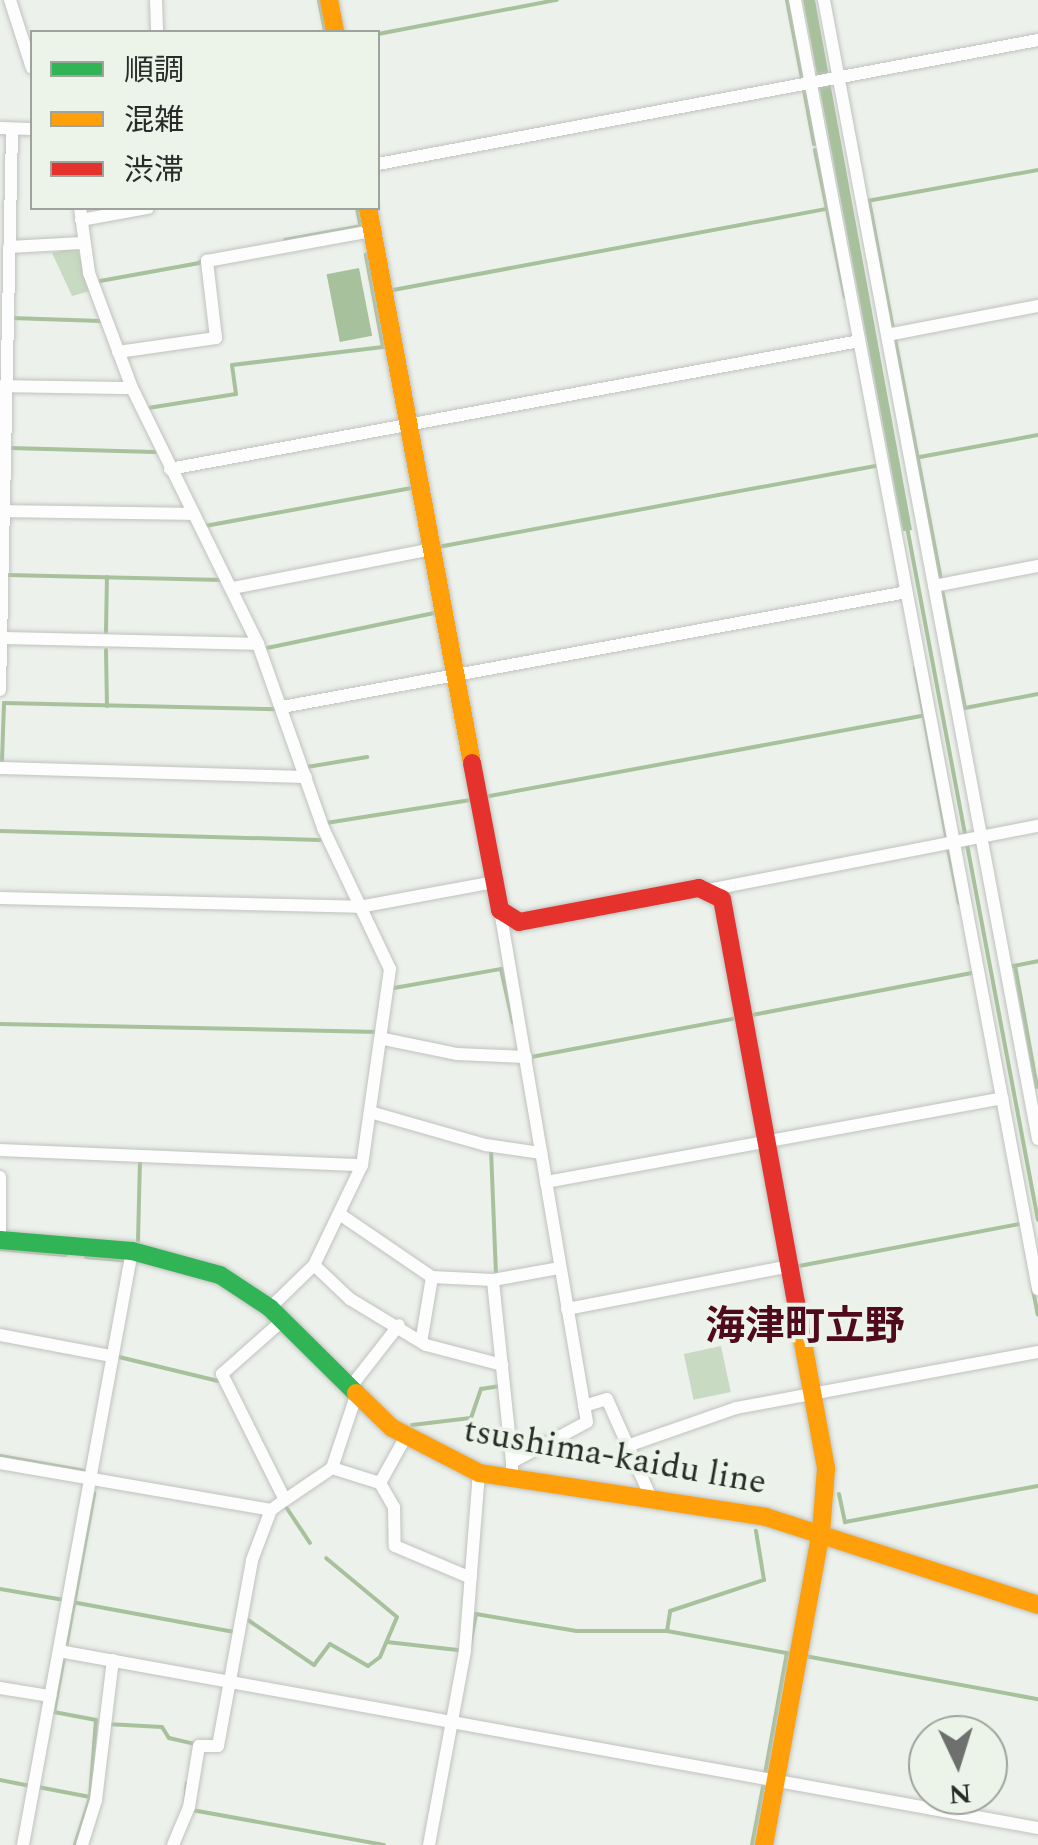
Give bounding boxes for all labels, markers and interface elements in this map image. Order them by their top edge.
legend [30,30,380,210]
text: 順調 [124,48,184,94]
text: 混雑 [124,98,184,144]
text: 渋滞 [124,148,184,194]
district label: 海津町立野 [705,1304,905,1352]
street label: tsushima-kaidu line [460,1410,770,1504]
north arrow [908,1715,1008,1815]
text: N [947,1771,973,1816]

